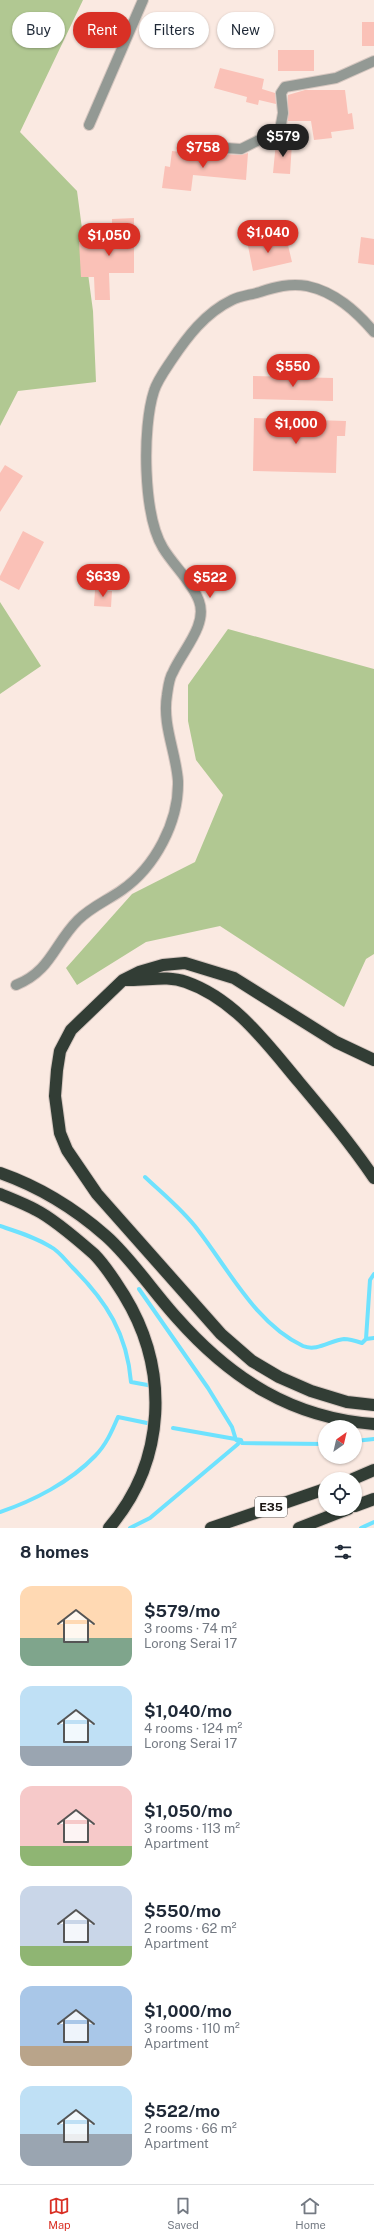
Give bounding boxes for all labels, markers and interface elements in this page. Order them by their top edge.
chip: Buy [12,12,65,48]
chip: Rent [73,12,131,48]
chip: Filters [139,12,209,48]
chip: New [217,12,274,48]
pin: $579 [259,124,307,158]
text: $579 [266,129,300,144]
pin: $758 [179,135,227,169]
text: $758 [186,140,220,155]
pin: $1,040 [235,220,301,254]
pin: $1,050 [76,223,142,257]
text: $1,040 [246,225,290,240]
text: $1,050 [87,228,131,243]
pin: $550 [269,354,317,388]
text: $550 [276,359,310,374]
pin: $1,000 [263,411,329,445]
text: $1,000 [274,416,318,431]
pin: $639 [79,564,127,598]
pin: $522 [186,565,234,599]
text: $639 [86,569,120,584]
text: $522 [193,570,227,585]
north arrow [318,1420,362,1464]
map controls [318,1420,362,1516]
button: locate [318,1472,362,1516]
road number: E35 [255,1497,287,1517]
icon: filters [332,1541,354,1563]
text: 8 homes [20,1542,89,1562]
text: $579/mo [144,1601,220,1621]
icon: home [52,1602,100,1650]
text: 3 rooms · 74 m² [144,1621,237,1636]
text: Lorong Serai 17 [144,1636,237,1651]
text: $1,040/mo [144,1701,232,1721]
icon: home [52,1702,100,1750]
text: 4 rooms · 124 m² [144,1721,242,1736]
text: Lorong Serai 17 [144,1736,237,1751]
text: $1,050/mo [144,1801,232,1821]
icon: home [52,1802,100,1850]
text: 3 rooms · 113 m² [144,1821,240,1836]
text: Apartment [144,1836,209,1851]
text: $550/mo [144,1901,221,1921]
icon: home [52,1902,100,1950]
text: 2 rooms · 62 m² [144,1921,237,1936]
text: Apartment [144,1936,209,1951]
text: $1,000/mo [144,2001,232,2021]
icon: home [52,2002,100,2050]
text: 3 rooms · 110 m² [144,2021,240,2036]
text: Apartment [144,2036,209,2051]
text: $522/mo [144,2101,220,2121]
icon: home [52,2102,100,2150]
text: 2 rooms · 66 m² [144,2121,237,2136]
text: Apartment [144,2136,209,2151]
tab: Map [48,2195,71,2231]
tab: Saved [167,2195,199,2231]
tab: Home [295,2195,326,2231]

